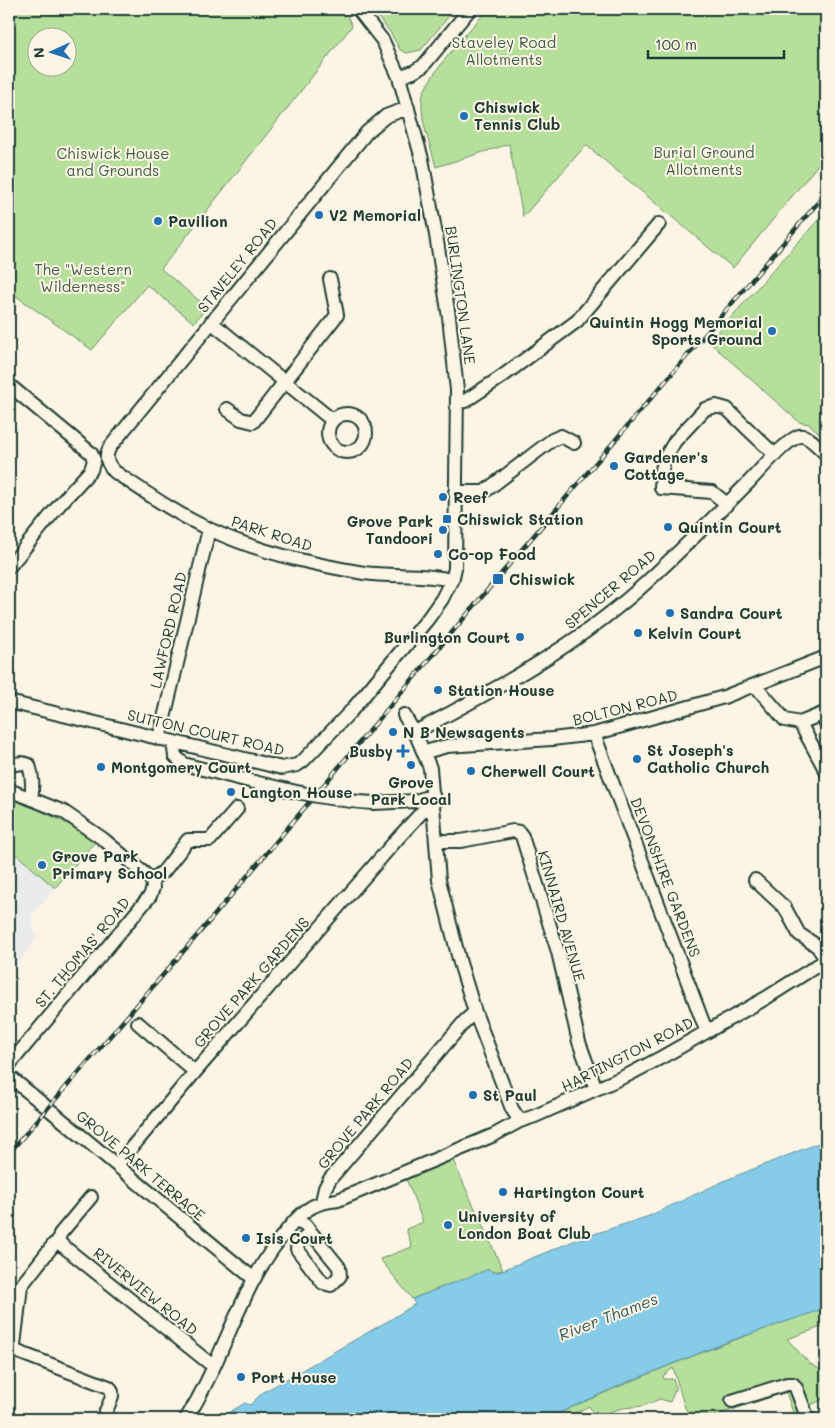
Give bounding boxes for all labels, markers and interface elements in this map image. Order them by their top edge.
north arrow [28,28,78,78]
scale bar [648,28,784,60]
park label: Staveley Road Allotments [452,32,556,69]
text: 100 m [655,34,697,54]
text: N [29,47,48,59]
place label: Chiswick Tennis Club [474,97,560,134]
marker: Chiswick Tennis Club [458,110,470,122]
park label: Burial Ground Allotments [653,142,755,179]
park label: Chiswick House and Grounds [56,143,170,180]
place label: V2 Memorial [329,205,421,225]
marker: V2 Memorial [313,209,325,221]
place label: Pavilion [168,211,228,231]
street label: STAVELEY ROAD [193,213,281,317]
marker: Pavilion [152,215,164,227]
street label: BURLINGTON LANE [441,224,481,366]
park label: The "Western Wilderness" [34,259,132,296]
place label: Quintin Hogg Memorial Sports Ground [589,312,762,349]
marker: Quintin Hogg Memorial Sports Ground [766,325,778,337]
place label: Gardener's Cottage [624,447,708,484]
marker: Gardener's Cottage [608,460,620,472]
place label: Reef [453,487,488,507]
marker: Reef [437,491,449,503]
place label: Chiswick Station [457,509,583,529]
street label: PARK ROAD [229,511,315,555]
place label: Grove Park Tandoori [347,511,433,548]
marker: Chiswick Station [441,513,453,525]
place label: Quintin Court [678,517,782,537]
marker: Quintin Court [662,521,674,533]
marker: Grove Park Tandoori [437,524,449,536]
place label: Co-op Food [448,544,536,564]
street label: SPENCER ROAD [560,545,660,633]
marker: Co-op Food [432,548,444,560]
place label: Chiswick [509,569,575,589]
street label: LAWFORD ROAD [145,570,191,690]
marker: Chiswick [491,572,505,586]
place label: Sandra Court [680,603,783,623]
marker: Sandra Court [664,607,676,619]
place label: Kelvin Court [648,623,742,643]
place label: Burlington Court [384,627,510,647]
marker: Kelvin Court [632,627,644,639]
marker: Burlington Court [514,631,526,643]
place label: Station House [448,680,554,700]
marker: Station House [432,684,444,696]
street label: BOLTON ROAD [570,684,680,730]
street label: SUTTON COURT ROAD [126,704,286,760]
place label: N B Newsagents [403,722,525,742]
marker: N B Newsagents [387,726,399,738]
place label: St Joseph's Catholic Church [647,740,770,777]
place label: Busby [349,741,393,761]
marker: Busby [397,745,409,757]
marker: St Joseph's Catholic Church [631,753,643,765]
place label: Montgomery Court [111,757,251,777]
marker: Grove Park Local [405,759,417,771]
marker: Montgomery Court [95,761,107,773]
place label: Cherwell Court [481,761,595,781]
marker: Cherwell Court [465,765,477,777]
place label: Grove Park Local [371,772,451,809]
place label: Langton House [241,782,353,802]
marker: Langton House [225,786,237,798]
street label: DEVONSHIRE GARDENS [626,794,706,960]
place label: Grove Park Primary School [52,846,167,883]
street label: KINNAIRD AVENUE [534,848,590,984]
marker: Grove Park Primary School [36,859,48,871]
street label: ST. THOMAS' ROAD [30,893,134,1011]
street label: GROVE PARK GARDENS [189,912,313,1052]
street label: HARTINGTON ROAD [557,1012,697,1096]
street label: GROVE PARK ROAD [312,1053,418,1173]
place label: St Paul [483,1085,537,1105]
marker: St Paul [467,1089,479,1101]
street label: GROVE PARK TERRACE [72,1105,210,1225]
place label: Hartington Court [513,1182,645,1202]
marker: Hartington Court [497,1186,509,1198]
place label: University of London Boat Club [458,1206,591,1243]
marker: University of London Boat Club [442,1219,454,1231]
place label: Isis Court [256,1228,333,1248]
marker: Isis Court [240,1232,252,1244]
street label: RIVERVIEW ROAD [90,1243,202,1339]
water label: River Thames [555,1287,661,1345]
place label: Port House [251,1367,337,1387]
marker: Port House [235,1371,247,1383]

